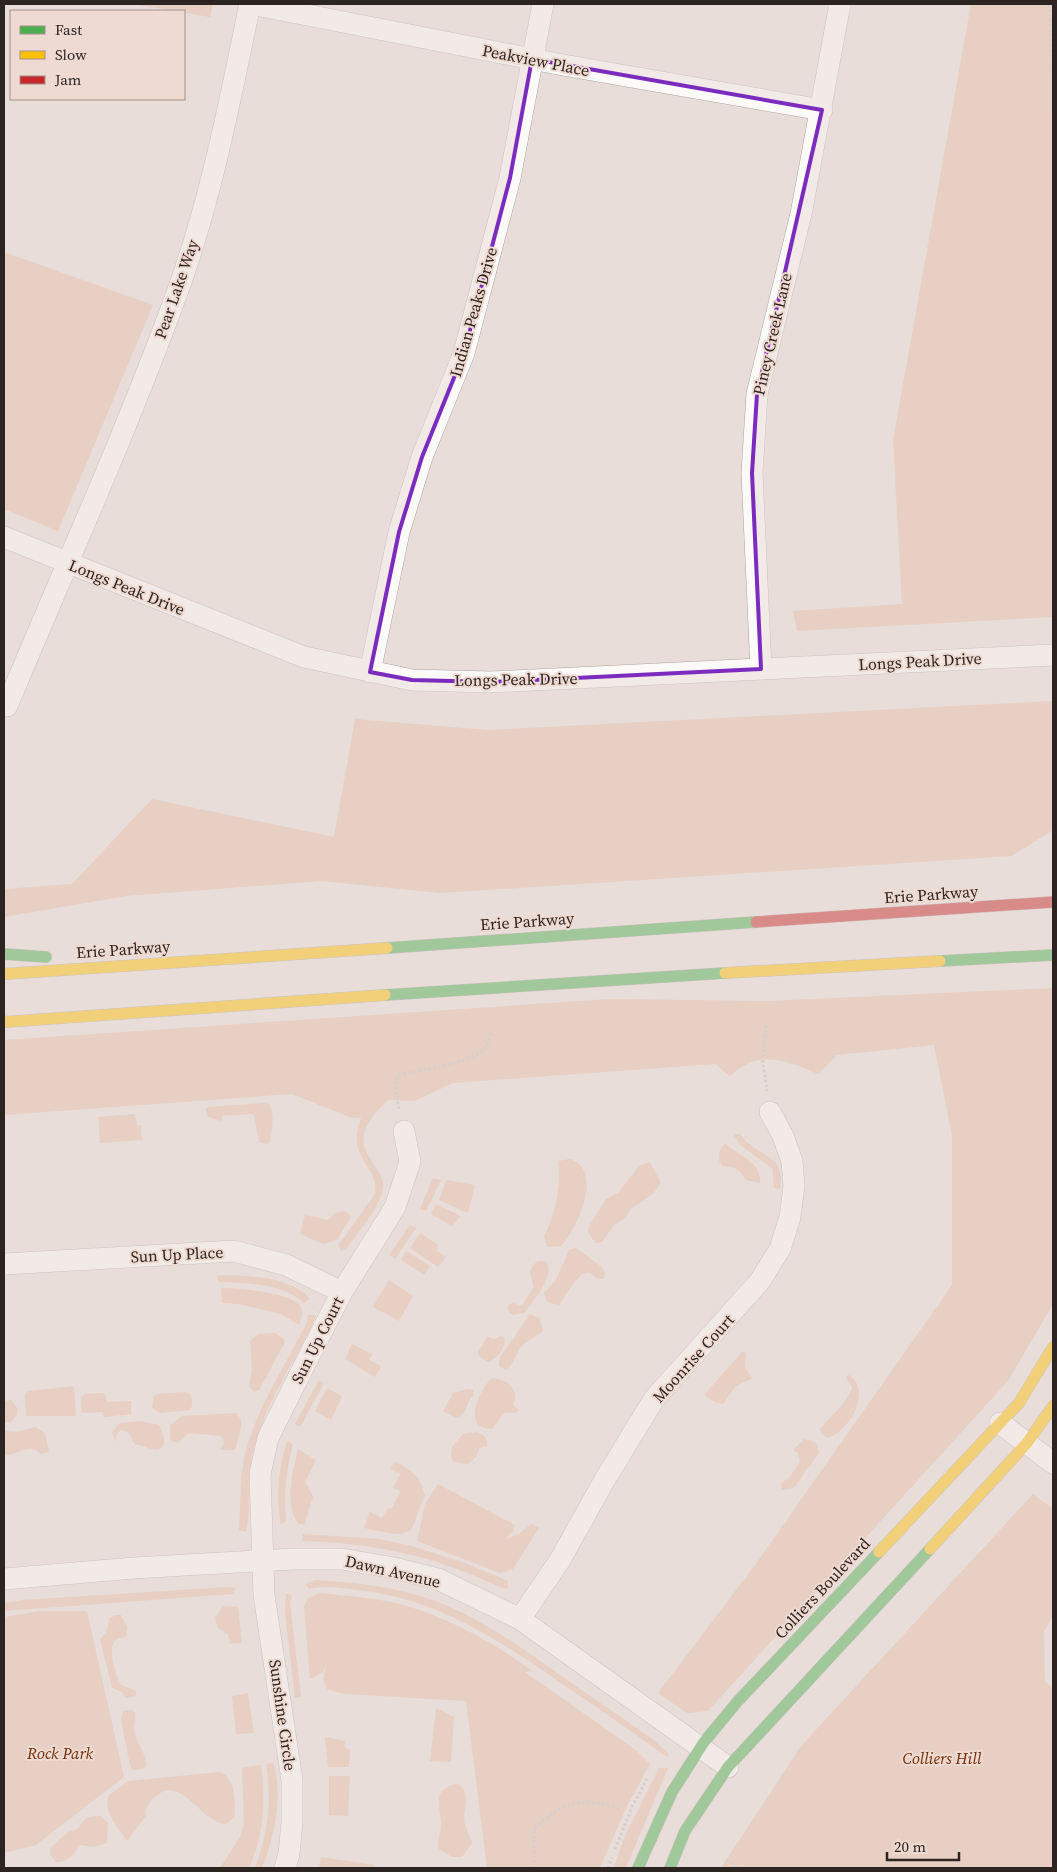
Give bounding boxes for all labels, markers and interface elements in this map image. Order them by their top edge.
legend [10,10,185,100]
text: Fast [55,19,82,40]
street label: Peakview Place [480,39,592,81]
text: Slow [55,44,87,65]
text: Jam [54,69,82,90]
street label: Pear Lake Way [149,236,204,342]
street label: Indian Peaks Drive [444,245,502,379]
street label: Piney Creek Lane [747,271,797,397]
street label: Longs Peak Drive [66,554,188,620]
street label: Longs Peak Drive [858,647,982,675]
street label: Longs Peak Drive [454,667,578,691]
street label: Erie Parkway [883,880,979,908]
street label: Erie Parkway [479,907,575,935]
street label: Erie Parkway [75,935,171,963]
street label: Sun Up Place [130,1241,224,1267]
street label: Sun Up Court [286,1292,349,1387]
street label: Moonrise Court [647,1308,739,1407]
street label: Colliers Boulevard [769,1533,875,1643]
street label: Dawn Avenue [343,1549,443,1593]
street label: Sunshine Circle [264,1658,302,1772]
park label: Rock Park [26,1742,94,1764]
park label: Colliers Hill [903,1747,982,1769]
scale bar [887,1830,960,1862]
text: 20 m [894,1836,926,1857]

